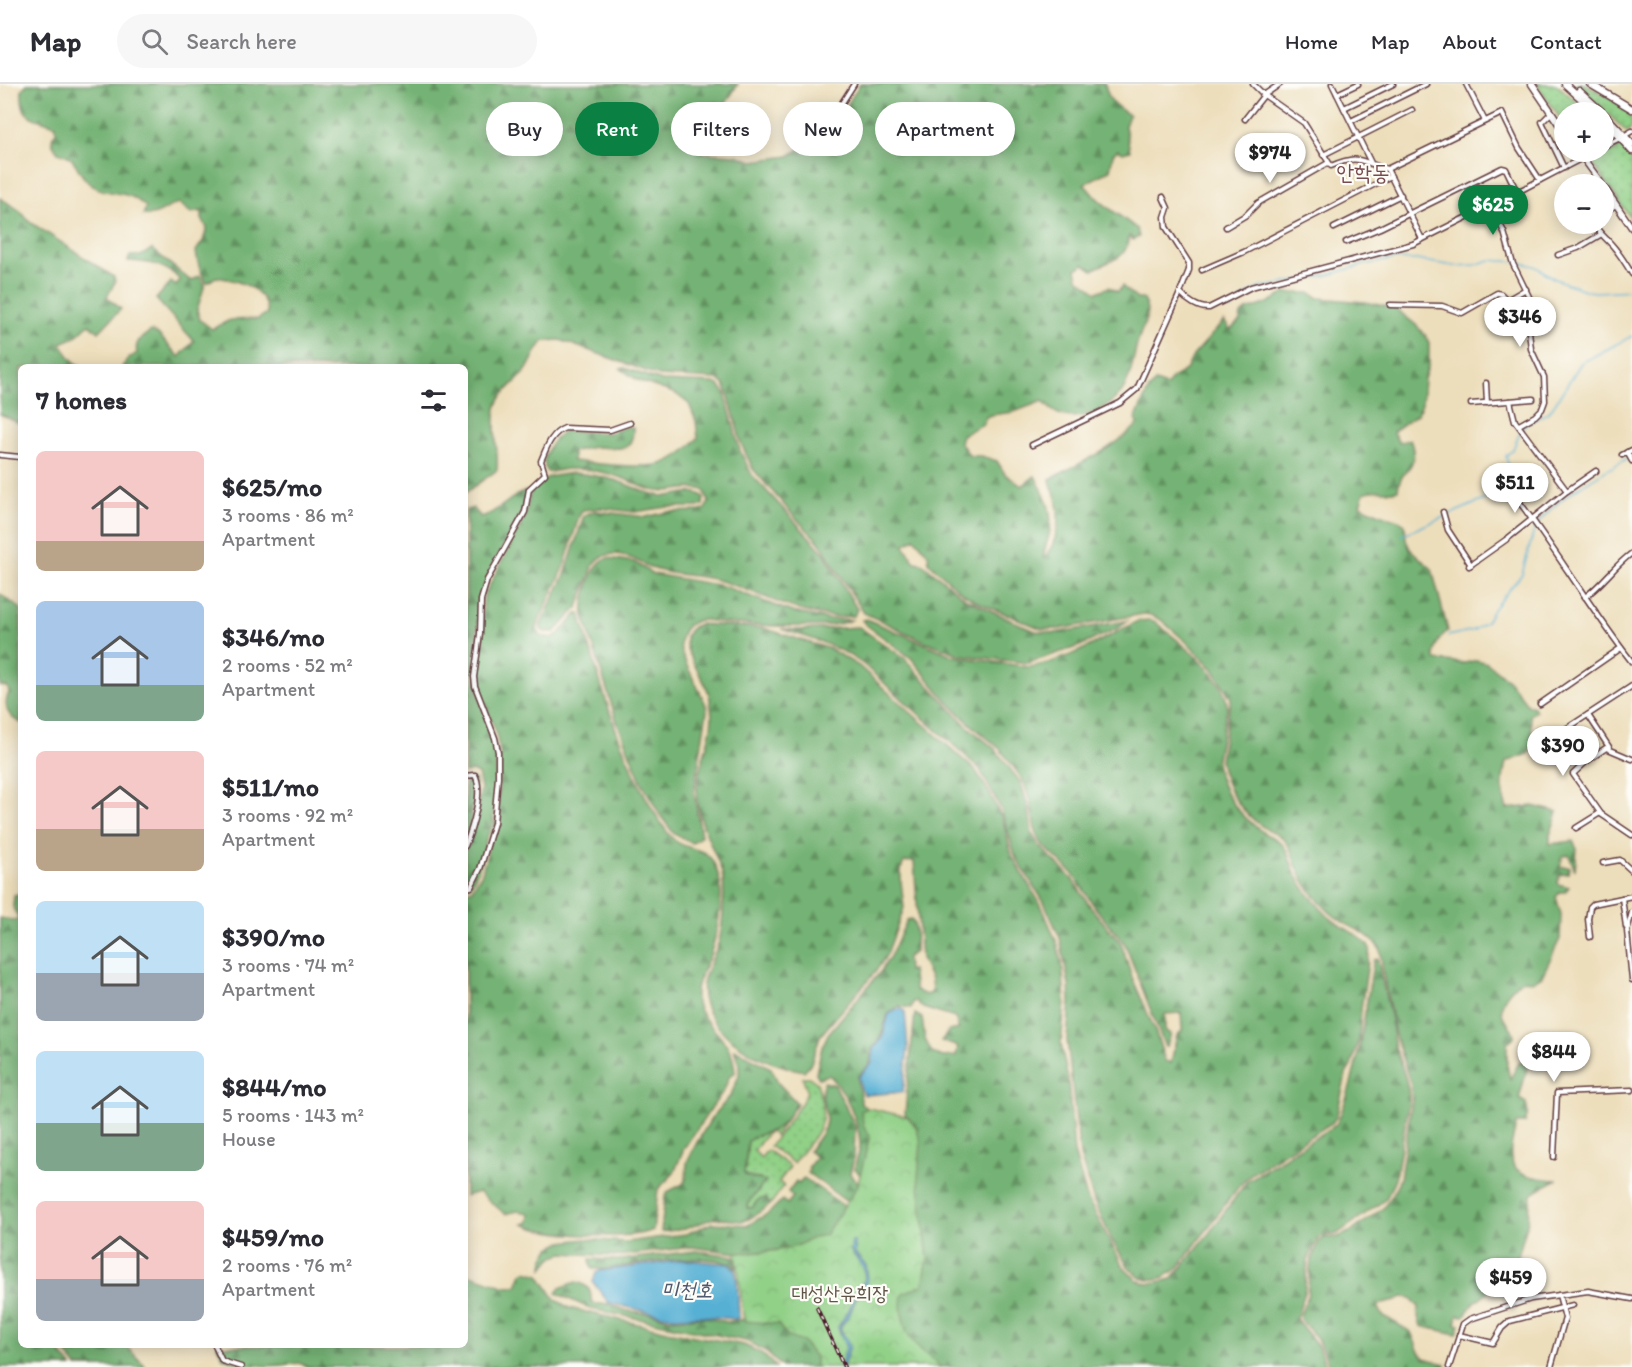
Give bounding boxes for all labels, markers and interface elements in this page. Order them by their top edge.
search box [117,14,537,68]
text: Map [30,24,81,58]
icon: search [138,25,171,58]
text: Search here [186,28,297,55]
text: Home [1285,29,1338,54]
text: Map [1371,29,1410,54]
text: About [1443,29,1497,54]
text: Contact [1530,29,1602,54]
chip: Buy [486,102,563,156]
chip: Rent [575,102,659,156]
chip: Filters [671,102,771,156]
chip: New [783,102,863,156]
chip: Apartment [875,102,1015,156]
map controls [1554,102,1614,234]
button: + [1554,102,1614,162]
pin: $974 [1234,133,1306,184]
text: $974 [1249,140,1291,164]
district label: 안학동 [1336,159,1390,186]
button: − [1554,174,1614,234]
pin: $625 [1457,185,1529,236]
text: $625 [1472,192,1514,216]
pin: $346 [1484,297,1556,348]
text: $346 [1498,304,1542,328]
text: 7 homes [36,384,127,416]
icon: filters [417,384,450,417]
pin: $511 [1479,463,1551,514]
text: $511 [1495,470,1535,494]
text: $625/mo [222,471,322,503]
icon: home [84,475,156,547]
text: 3 rooms · 86 m² [222,503,354,527]
text: Apartment [222,527,315,551]
text: $346/mo [222,621,325,653]
icon: home [84,625,156,697]
text: 2 rooms · 52 m² [222,653,353,677]
text: Apartment [222,677,315,701]
pin: $390 [1527,726,1599,777]
text: $390 [1541,733,1585,757]
text: $511/mo [222,771,319,803]
icon: home [84,775,156,847]
text: 3 rooms · 92 m² [222,803,353,827]
text: Apartment [222,827,315,851]
text: $390/mo [222,921,325,953]
icon: home [84,925,156,997]
text: 3 rooms · 74 m² [222,953,354,977]
text: Apartment [222,977,315,1001]
pin: $844 [1518,1032,1590,1083]
text: $844 [1531,1039,1577,1063]
text: $844/mo [222,1071,327,1103]
icon: home [84,1075,156,1147]
text: 5 rooms · 143 m² [222,1103,364,1127]
text: House [222,1127,276,1151]
text: $459/mo [222,1221,324,1253]
icon: home [84,1225,156,1297]
text: 2 rooms · 76 m² [222,1253,352,1277]
pin: $459 [1475,1258,1547,1309]
text: $459 [1489,1265,1533,1289]
text: Apartment [222,1277,315,1301]
water label: 미천호 [662,1277,712,1302]
park label: 대성산유희장 [792,1281,888,1305]

